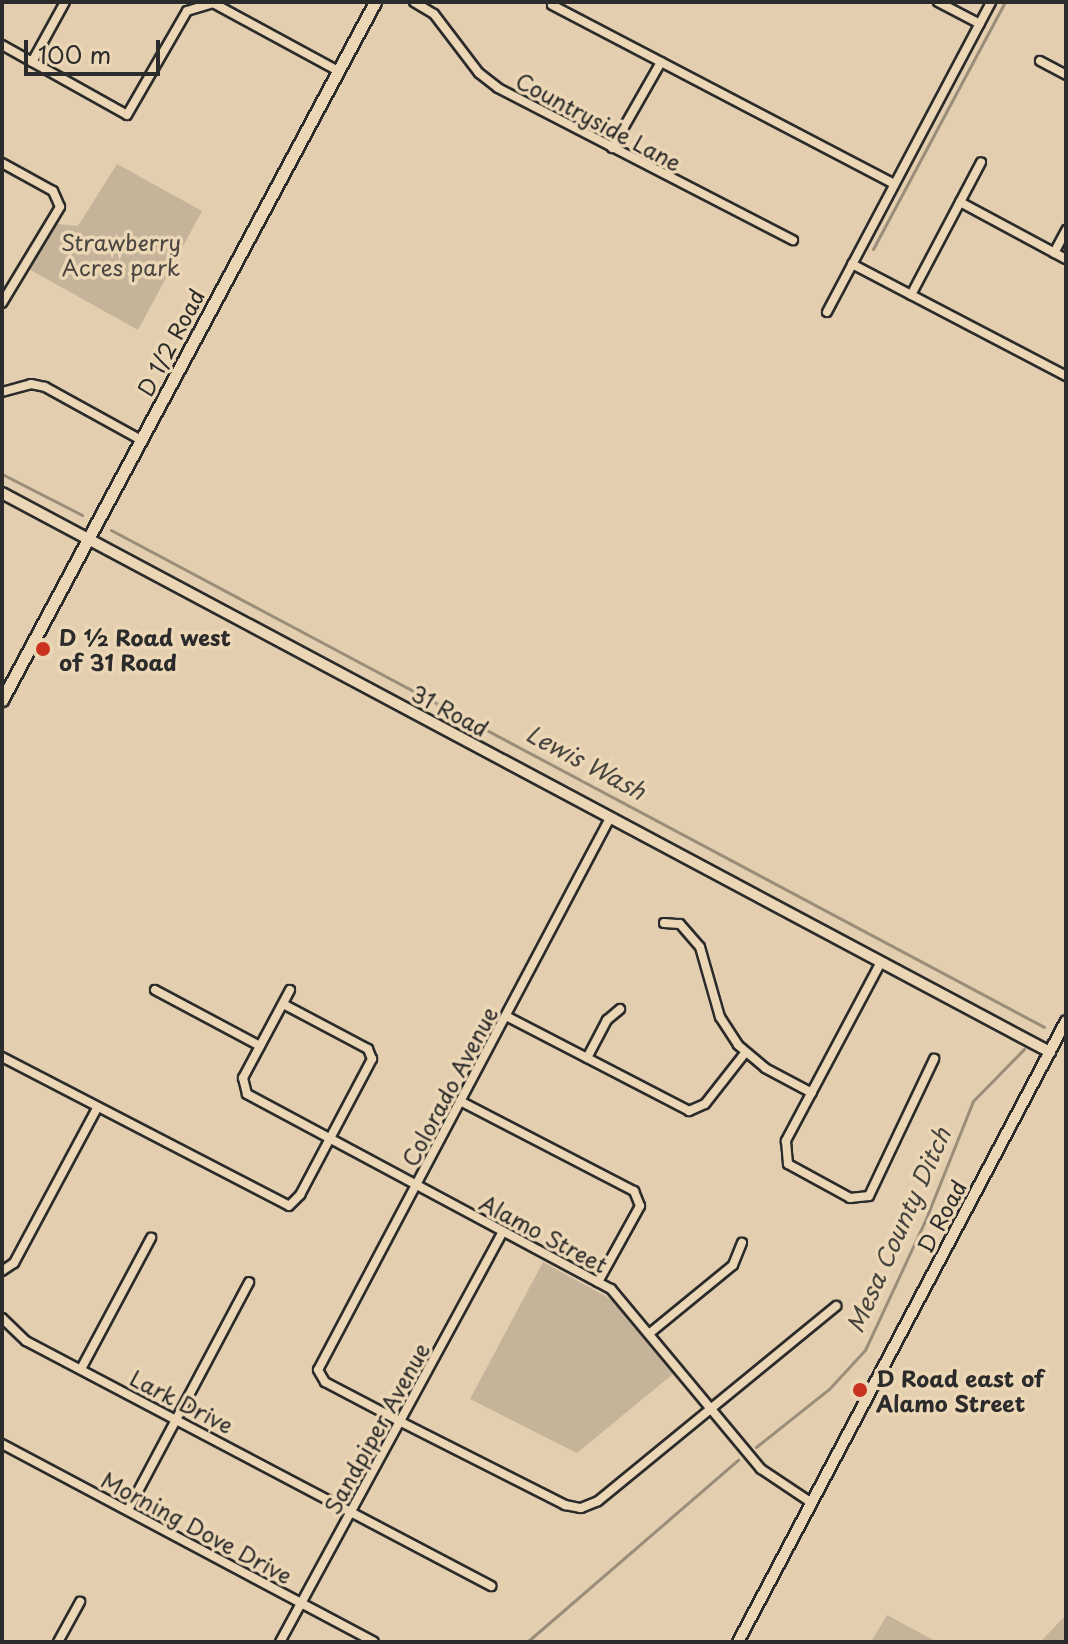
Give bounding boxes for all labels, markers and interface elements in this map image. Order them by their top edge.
scale bar [28,24,164,74]
text: 100 m [38,36,111,72]
street label: Countryside Lane [511,66,687,176]
park label: Strawberry Acres park [61,228,181,280]
street label: D 1/2 Road [130,283,210,401]
place label: D ½ Road west of 31 Road [59,623,231,674]
marker: D ½ Road west of 31 Road [34,640,52,658]
street label: 31 Road [407,679,493,741]
water label: Lewis Wash [521,718,651,806]
street label: Colorado Avenue [396,1002,502,1170]
water label: Mesa County Ditch [840,1123,956,1337]
street label: D Road [911,1175,971,1257]
street label: Alamo Street [475,1188,613,1278]
street label: Sandpiper Avenue [318,1338,434,1518]
street label: Lark Drive [126,1364,238,1438]
place label: D Road east of Alamo Street [876,1364,1042,1416]
marker: D Road east of Alamo Street [851,1381,869,1399]
street label: Morning Dove Drive [97,1466,297,1588]

